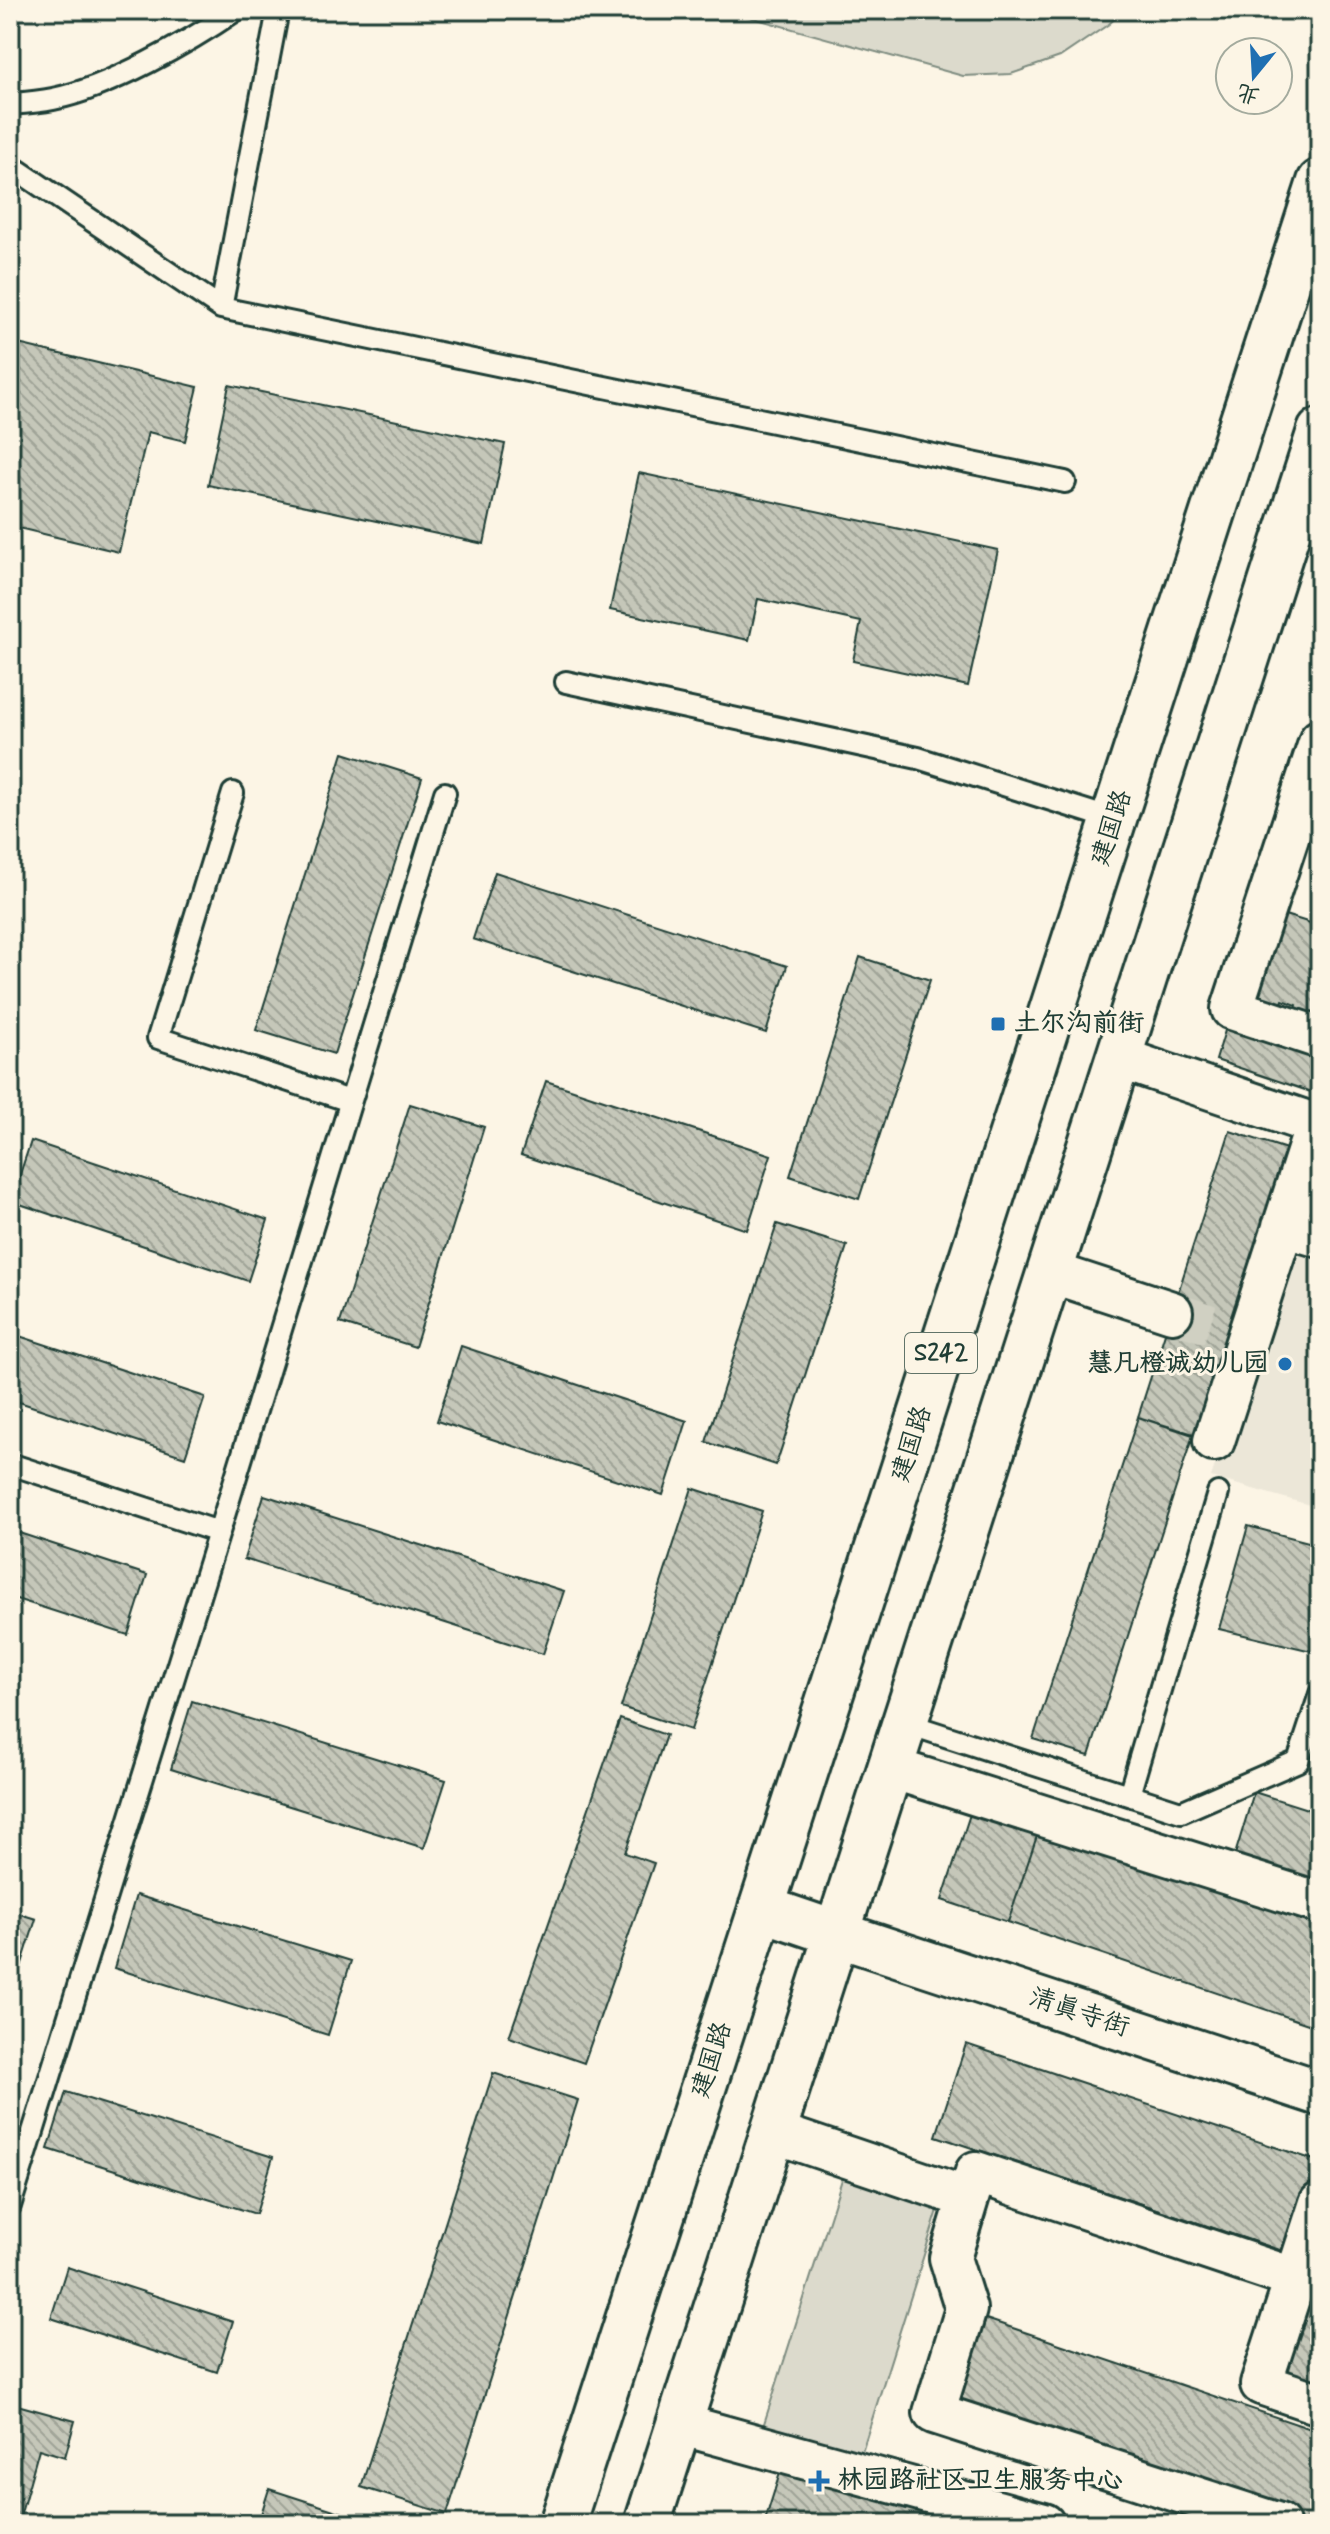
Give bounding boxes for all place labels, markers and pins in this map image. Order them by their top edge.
place label: 土尔沟前街 [1014,1007,1144,1041]
marker: 土尔沟前街 [989,1015,1007,1033]
place label: 慧凡橙诚幼儿园 [1087,1347,1269,1381]
marker: 慧凡橙诚幼儿园 [1276,1355,1294,1373]
place label: 林园路社区卫生服务中心 [837,2464,1123,2498]
marker: 林园路社区卫生服务中心 [808,2470,830,2492]

